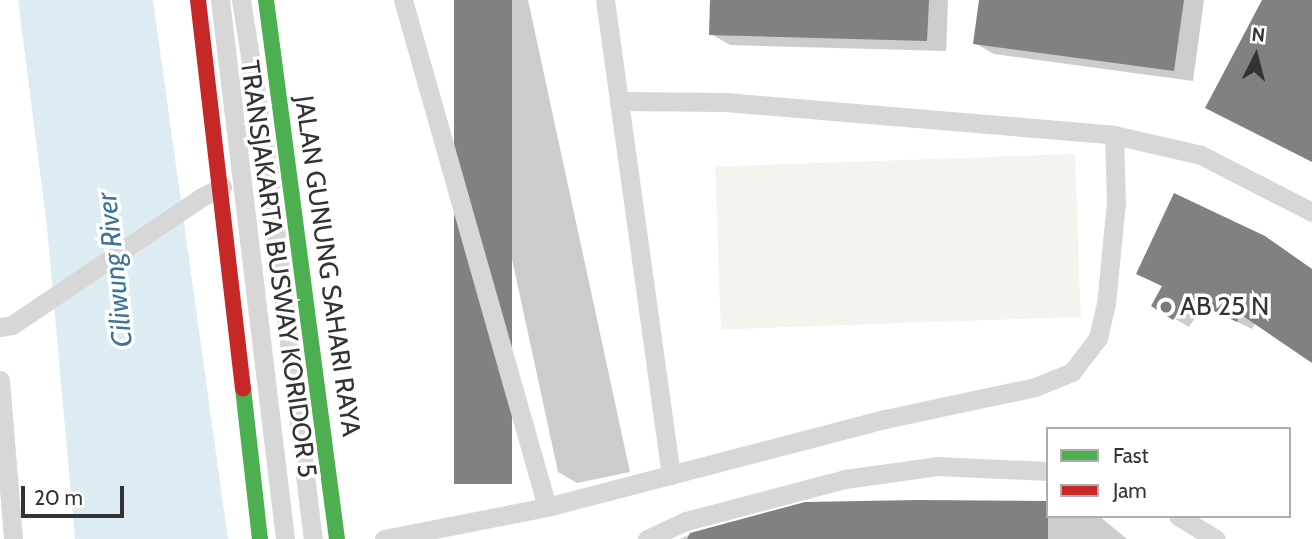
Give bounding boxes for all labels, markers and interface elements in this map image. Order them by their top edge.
north arrow [1221,21,1291,91]
text: N [1250,22,1266,47]
street label: TRANSJAKARTA BUSWAY KORIDOR 5 [233,58,323,480]
street label: JALAN GUNUNG SAHARI RAYA [288,94,366,438]
water label: Ciliwung River [89,191,139,349]
place label: AB 25 N [1180,291,1269,323]
marker: AB 25 N [1158,299,1174,315]
legend [1046,427,1291,518]
text: Fast [1113,443,1149,468]
scale bar [24,472,128,516]
text: Jam [1113,478,1147,503]
text: 20 m [34,485,83,510]

